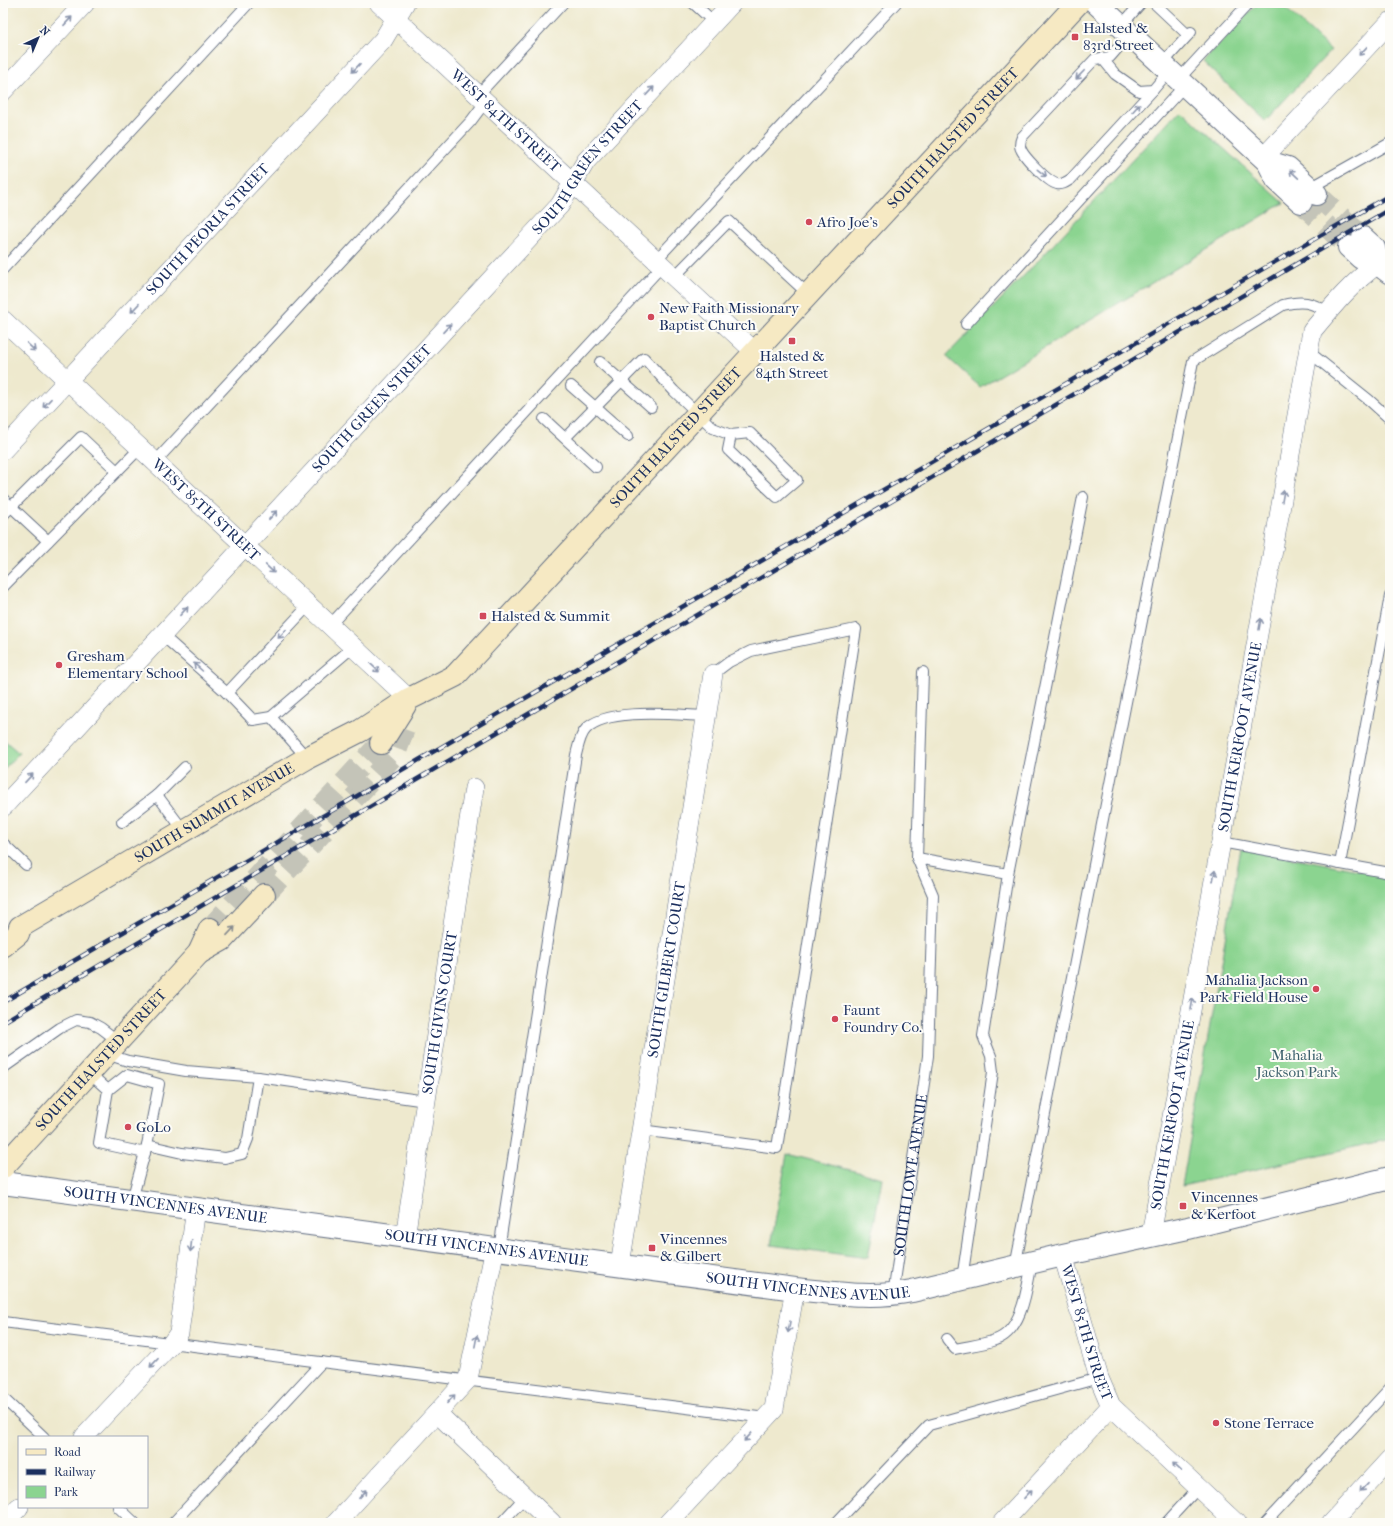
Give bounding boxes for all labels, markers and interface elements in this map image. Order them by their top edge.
one-way arrow [63,16,72,27]
north arrow [18,18,58,58]
place label: Halsted & 83rd Street [1083,19,1155,54]
text: N [37,24,53,39]
marker: Halsted & 83rd Street [1070,32,1080,42]
one-way arrow [1359,46,1368,56]
one-way arrow [351,63,361,73]
street label: SOUTH HALSTED STREET [883,63,1023,212]
street label: WEST 84TH STREET [446,65,565,177]
one-way arrow [1075,70,1085,80]
one-way arrow [645,86,655,96]
street label: SOUTH GREEN STREET [528,96,647,238]
one-way arrow [1131,103,1140,114]
street label: SOUTH PEORIA STREET [142,159,274,299]
one-way arrow [1036,169,1047,178]
one-way arrow [1289,169,1299,178]
place label: Afro Joe's [816,213,878,231]
marker: Afro Joe's [804,217,814,227]
place label: New Faith Missionary Baptist Church [659,299,800,334]
one-way arrow [131,302,140,312]
marker: New Faith Missionary Baptist Church [646,312,656,322]
one-way arrow [442,322,451,333]
marker: Halsted & 84th Street [787,336,797,346]
street label: SOUTH GREEN STREET [308,340,436,476]
one-way arrow [26,342,37,351]
place label: Halsted & 84th Street [756,347,829,382]
street label: SOUTH HALSTED STREET [606,363,746,512]
one-way arrow [42,398,51,408]
street label: WEST 85TH STREET [148,454,265,565]
one-way arrow [1279,490,1287,503]
one-way arrow [268,510,277,521]
one-way arrow [264,565,275,574]
one-way arrow [180,606,189,616]
place label: Halsted & Summit [491,607,611,625]
marker: Halsted & Summit [478,611,488,621]
one-way arrow [1256,618,1264,631]
one-way arrow [277,629,287,639]
street label: SOUTH KERFOOT AVENUE [1214,641,1265,833]
place label: Gresham Elementary School [67,647,188,682]
marker: Gresham Elementary School [54,660,64,670]
one-way arrow [193,662,203,672]
one-way arrow [370,663,380,672]
street label: SOUTH SUMMIT AVENUE [131,759,297,867]
one-way arrow [25,773,34,783]
one-way arrow [1211,870,1219,883]
street label: SOUTH GILBERT COURT [644,879,689,1059]
one-way arrow [226,926,236,936]
street label: SOUTH GIVINS COURT [418,929,461,1095]
place label: Mahalia Jackson Park Field House [1199,971,1309,1006]
marker: Mahalia Jackson Park Field House [1311,984,1321,994]
street label: SOUTH HALSTED STREET [32,985,171,1135]
one-way arrow [1188,998,1196,1011]
place label: Faunt Foundry Co. [843,1001,922,1036]
marker: Faunt Foundry Co. [830,1014,840,1024]
street label: SOUTH KERFOOT AVENUE [1147,1019,1198,1211]
park label: Mahalia Jackson Park [1255,1046,1338,1081]
street label: SOUTH LOWE AVENUE [890,1093,931,1258]
place label: GoLo [136,1118,171,1136]
marker: GoLo [123,1122,133,1132]
street label: SOUTH VINCENNES AVENUE [63,1182,268,1227]
place label: Vincennes & Kerfoot [1190,1188,1259,1223]
marker: Vincennes & Kerfoot [1178,1201,1188,1211]
street label: SOUTH VINCENNES AVENUE [384,1225,590,1270]
place label: Vincennes & Gilbert [659,1230,728,1265]
one-way arrow [187,1239,195,1252]
marker: Vincennes & Gilbert [647,1243,657,1253]
street label: WEST 85TH STREET [1057,1261,1117,1404]
street label: SOUTH VINCENNES AVENUE [705,1268,912,1304]
one-way arrow [784,1320,792,1333]
one-way arrow [473,1335,481,1348]
one-way arrow [150,1357,159,1367]
one-way arrow [446,1393,455,1404]
place label: Stone Terrace [1224,1414,1314,1432]
marker: Stone Terrace [1211,1418,1221,1428]
one-way arrow [743,1432,752,1443]
legend [18,1436,148,1508]
text: Road [54,1445,81,1459]
one-way arrow [1172,1463,1182,1472]
text: Railway [54,1465,96,1479]
one-way arrow [1359,1482,1368,1493]
text: Park [54,1485,79,1499]
one-way arrow [358,1489,367,1499]
one-way arrow [1024,1489,1033,1500]

